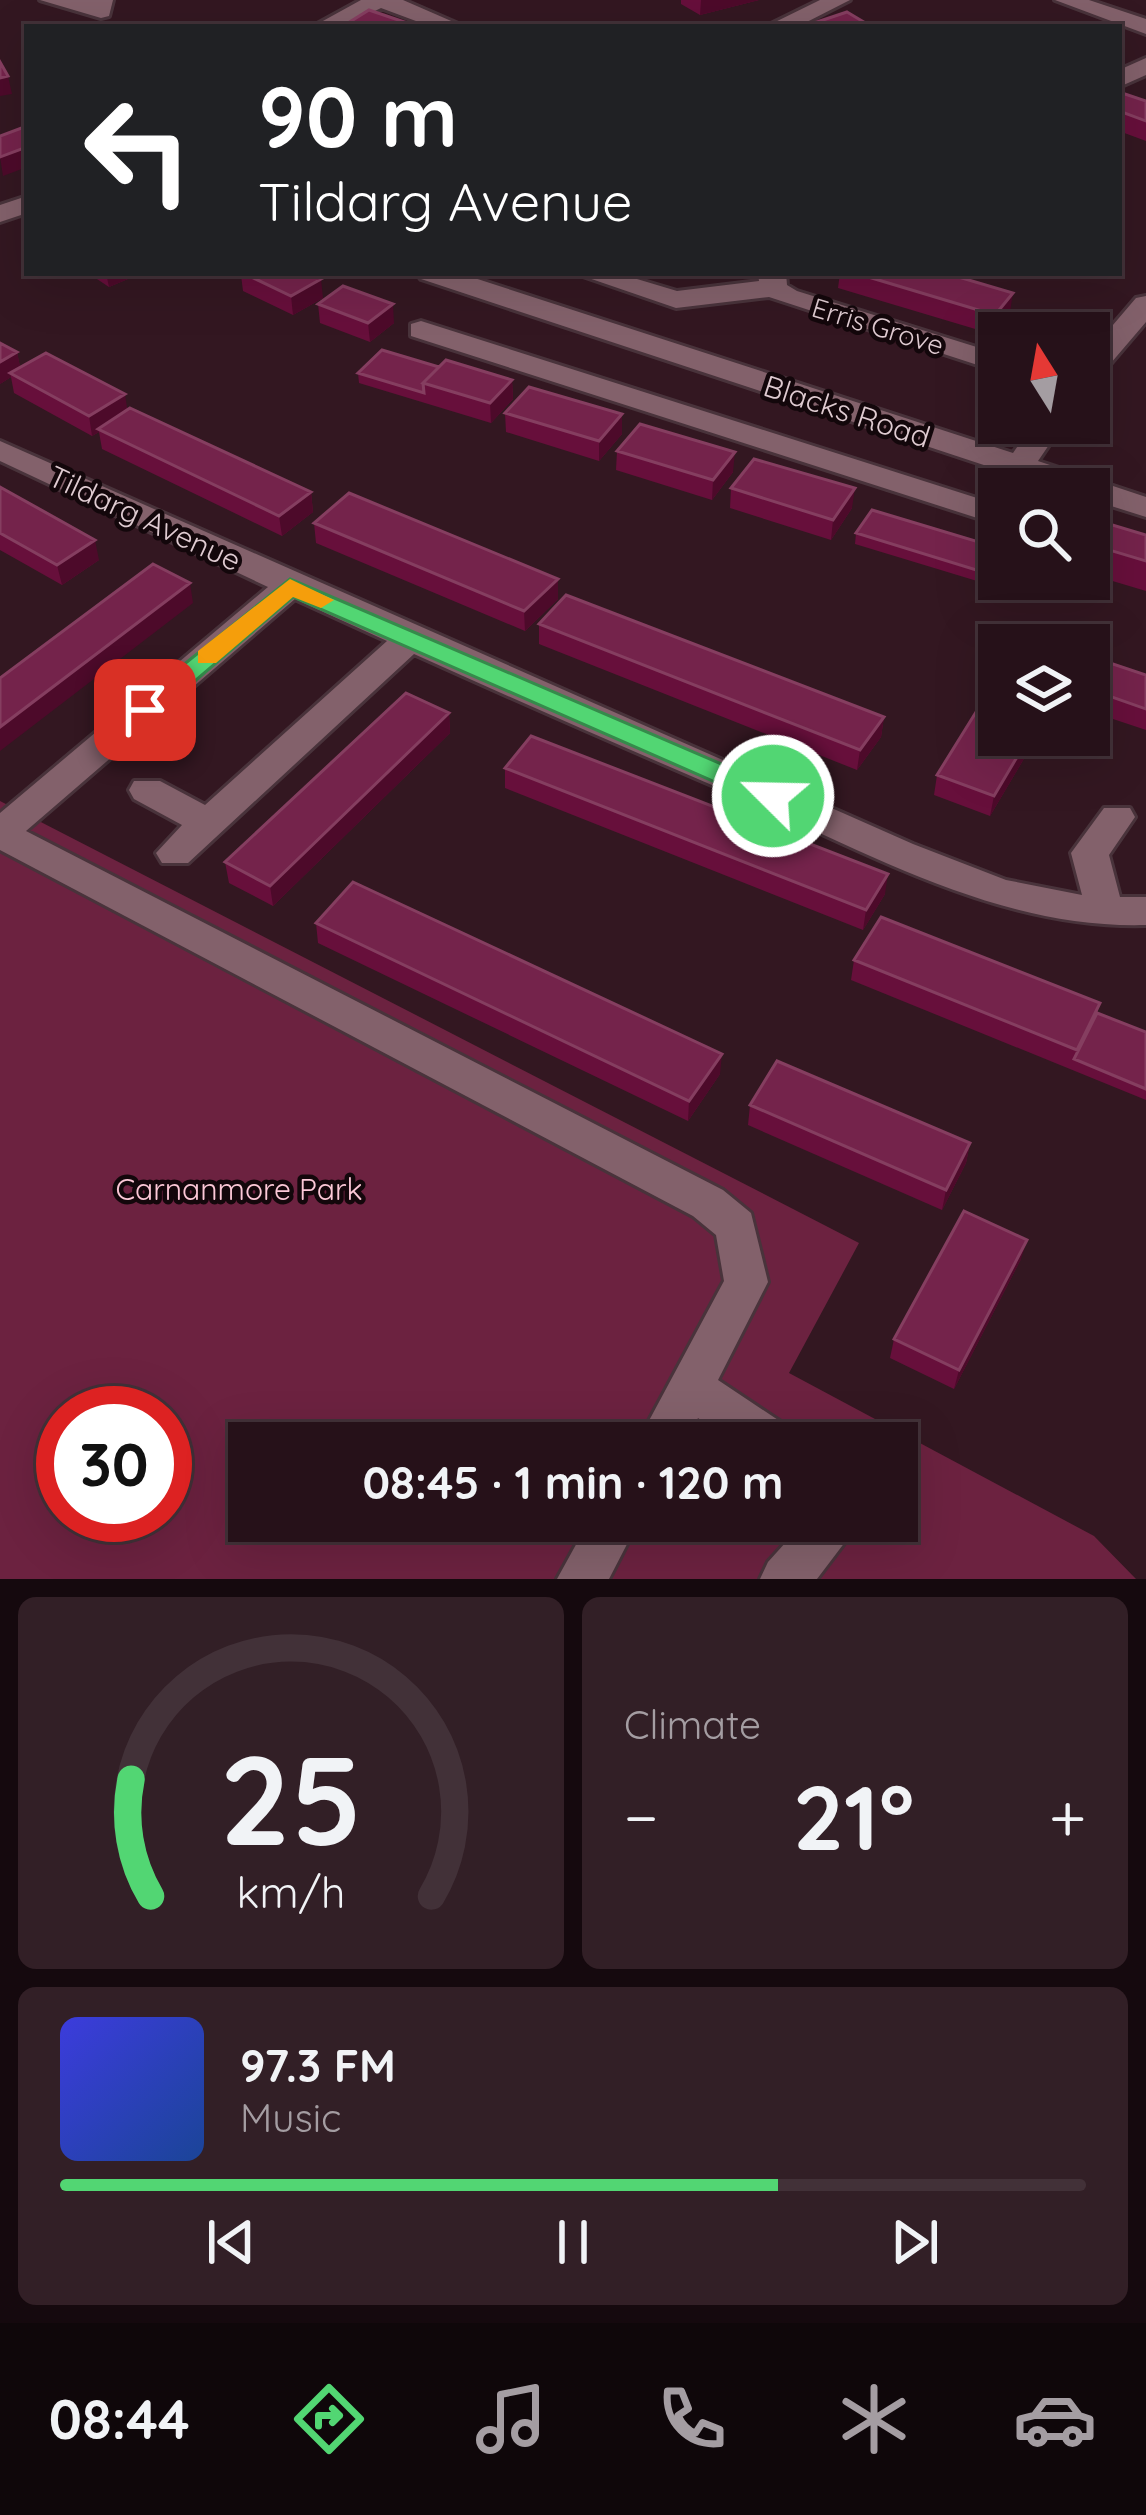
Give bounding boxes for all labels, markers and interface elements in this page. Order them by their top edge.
text: 90 m [258,63,458,168]
icon: left [60,72,216,228]
text: Tildarg Avenue [258,167,633,235]
street label: Erris Grove [808,290,948,362]
north arrow [978,312,1110,444]
map controls [978,312,1110,756]
street label: Blacks Road [759,366,935,456]
street label: Tildarg Avenue [43,457,247,579]
button: search [978,468,1110,600]
button: layers [978,624,1110,756]
pin [94,659,196,761]
icon: arrive [112,677,178,743]
position arrow [710,733,836,859]
park label: Carnanmore Park [115,1170,363,1208]
speed limit sign: 30 [36,1386,192,1542]
text: 08:45 · 1 min · 120 m [362,1454,784,1510]
text: Climate [624,1700,761,1749]
text: 25 [220,1720,362,1876]
text: 21° [793,1760,914,1873]
text: − [624,1775,658,1858]
text: + [1049,1775,1086,1858]
text: km/h [237,1865,345,1919]
text: 97.3 FM [240,2037,396,2093]
text: Music [240,2093,341,2142]
icon: previous [198,2209,264,2275]
icon: pause [540,2209,606,2275]
icon: next [882,2209,948,2275]
icon: directions [287,2377,371,2461]
icon: music [469,2377,553,2461]
icon: phone [650,2377,734,2461]
icon: climate [832,2377,916,2461]
icon: car [1013,2377,1097,2461]
text: 08:44 [49,2385,190,2453]

